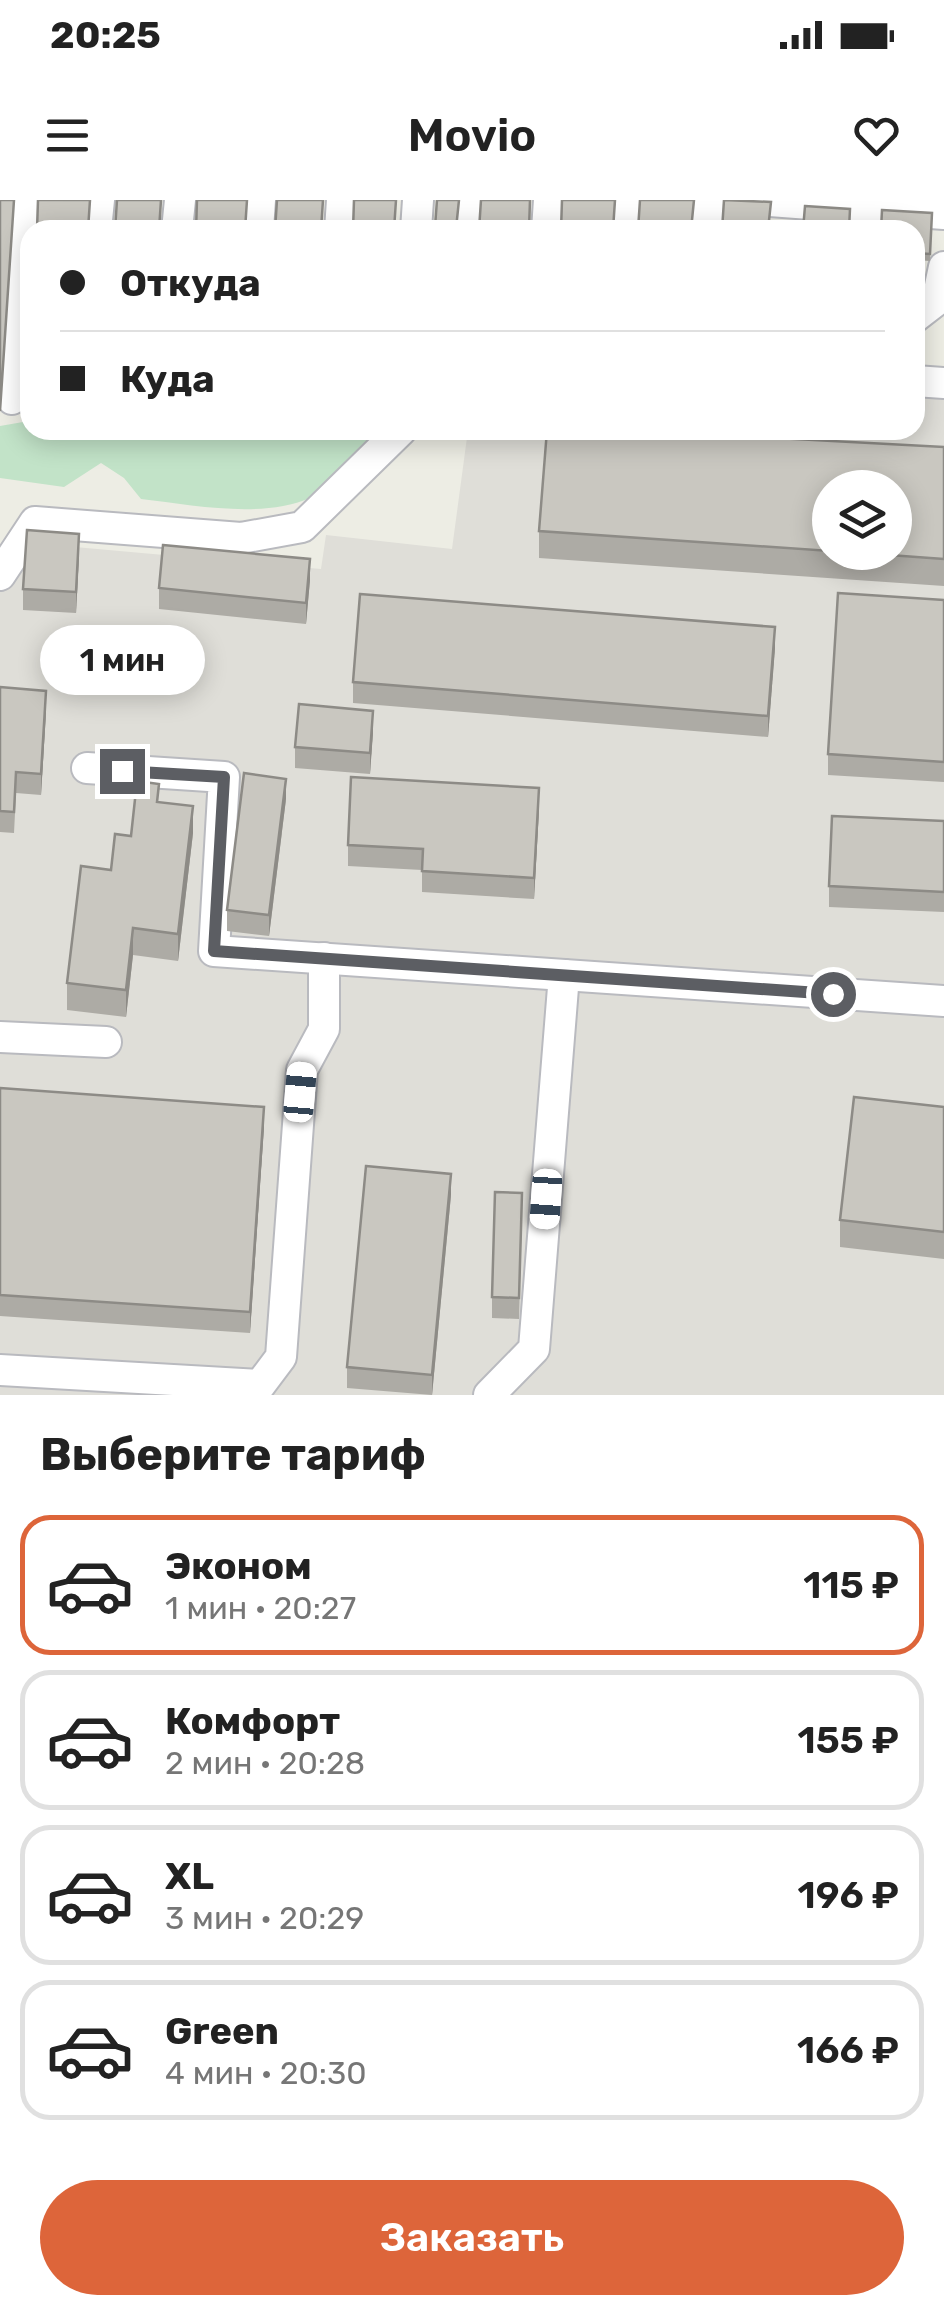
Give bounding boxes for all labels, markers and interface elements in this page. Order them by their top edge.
text: 20:25 [50,12,161,58]
icon: menu [40,108,95,163]
icon: heart [849,108,904,163]
text: Movio [408,109,536,162]
text: Откуда [120,260,261,306]
text: Куда [120,356,215,402]
map controls [812,470,912,570]
button: layers [812,470,912,570]
callout: 1 мин [39,626,204,696]
text: 1 мин [80,641,165,679]
route end [100,749,145,794]
route start [811,972,856,1017]
car [282,1061,318,1123]
car [529,1168,563,1230]
text: Выберите тариф [40,1428,426,1481]
icon: car [45,1540,135,1630]
text: Эконом [165,1543,312,1589]
text: 115 ₽ [803,1562,899,1608]
text: 1 мин · 20:27 [165,1589,356,1627]
icon: car [45,1695,135,1785]
text: Комфорт [165,1698,340,1744]
text: 155 ₽ [797,1717,899,1763]
text: 2 мин · 20:28 [165,1744,365,1782]
icon: car [45,1850,135,1940]
text: XL [165,1853,214,1899]
text: 196 ₽ [798,1872,899,1918]
text: 3 мин · 20:29 [165,1899,364,1937]
icon: car [45,2005,135,2095]
text: Green [165,2008,279,2054]
text: 166 ₽ [797,2027,899,2073]
text: 4 мин · 20:30 [165,2054,367,2092]
button: Заказать [40,2180,904,2295]

